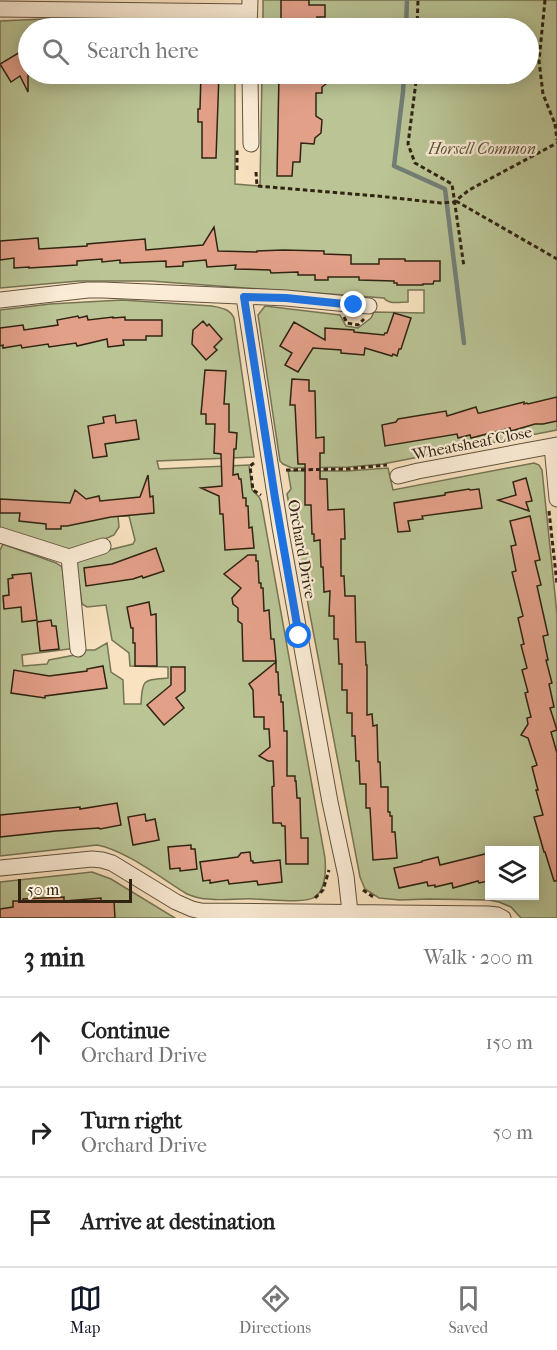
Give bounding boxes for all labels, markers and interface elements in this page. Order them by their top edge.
search box [18,18,539,84]
icon: search [39,35,72,68]
text: Search here [87,38,199,64]
park label: Horsell Common [427,139,536,158]
route end [340,291,366,317]
street label: Wheatsheaf Close [410,422,533,464]
street label: Orchard Drive [284,498,320,600]
route start [285,622,311,648]
map controls [485,846,539,900]
button: layers [485,846,539,900]
scale bar [18,876,132,904]
text: 50 m [27,880,59,899]
text: 3 min [24,942,85,973]
text: Walk · 200 m [424,946,533,969]
text: Continue [81,1018,170,1044]
icon: ahead [24,1026,57,1059]
text: 150 m [485,1031,533,1054]
text: Orchard Drive [81,1044,207,1067]
text: Turn right [81,1108,182,1134]
icon: right [24,1116,57,1149]
text: 50 m [492,1121,533,1144]
text: Orchard Drive [81,1134,207,1157]
icon: arrive [24,1206,57,1239]
text: Arrive at destination [81,1209,275,1235]
tab: Map [69,1282,102,1337]
tab: Directions [239,1282,311,1337]
tab: Saved [449,1282,488,1337]

